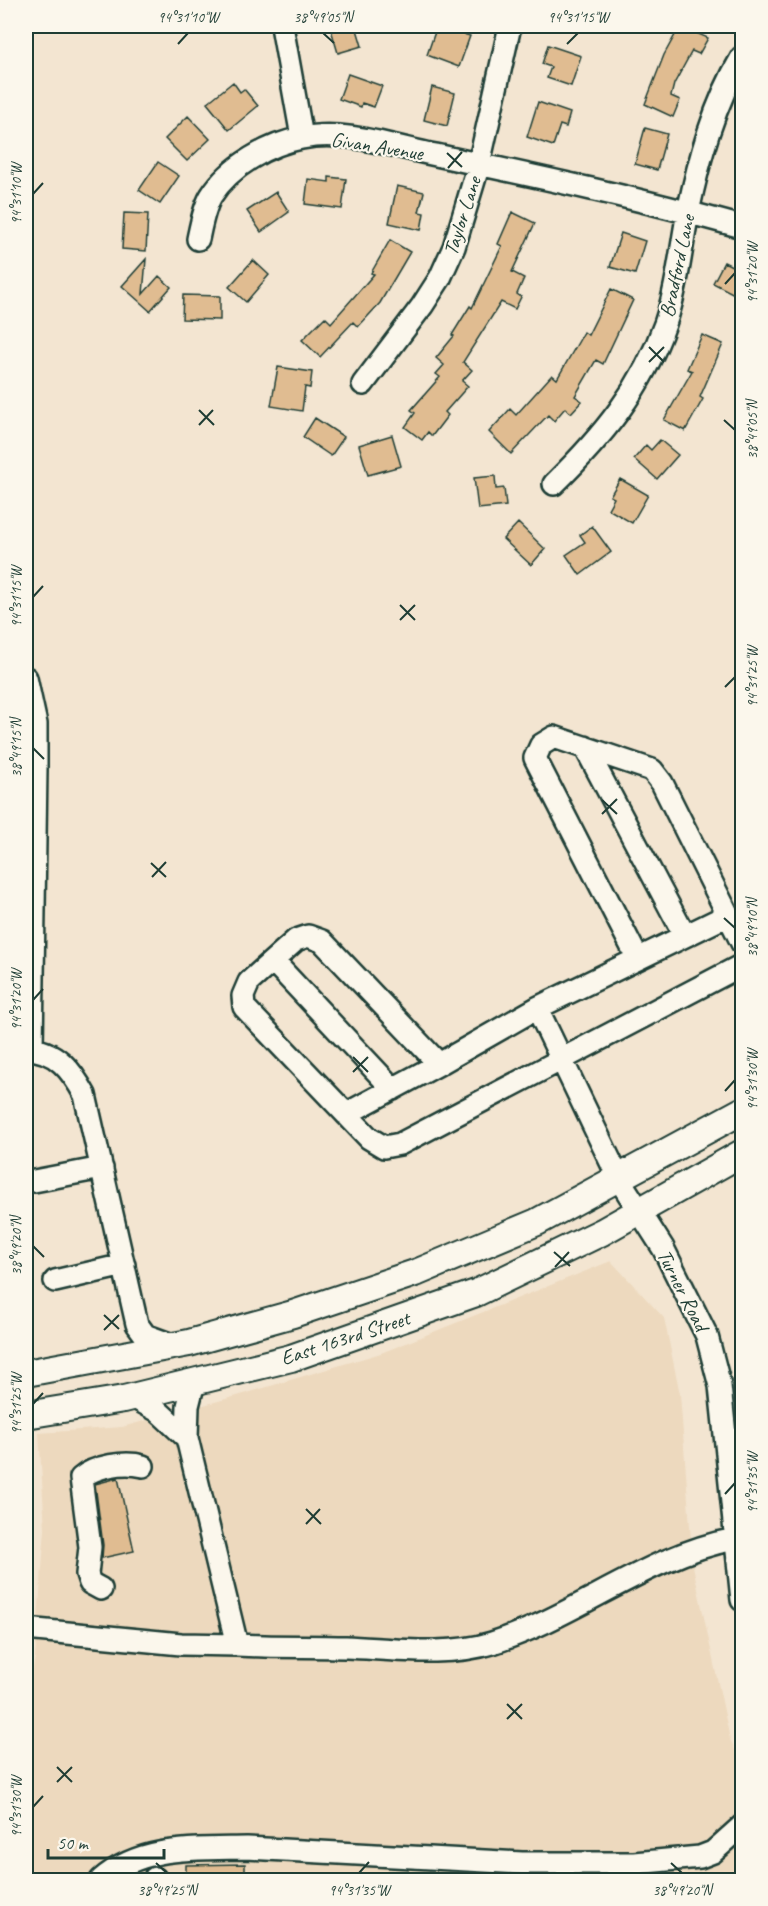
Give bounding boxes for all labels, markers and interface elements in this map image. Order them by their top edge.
text: 94°31'10"W [158,8,222,27]
text: 38°49'05"N [293,8,356,27]
text: 94°31'15"W [548,8,612,27]
street label: Givan Avenue [329,126,426,166]
text: 94°31'10"W [7,160,26,224]
street label: Taylor Lane [437,171,488,259]
street label: Bradford Lane [653,210,701,320]
text: 94°31'20"W [743,239,762,303]
text: 38°49'05"N [743,397,762,460]
text: 94°31'15"W [7,563,26,627]
text: 94°31'25"W [743,643,762,707]
text: 38°49'15"N [7,715,26,778]
text: 38°49'10"N [743,895,762,958]
text: 94°31'20"W [7,966,26,1030]
text: 94°31'30"W [743,1046,762,1110]
text: 38°49'20"N [7,1213,26,1276]
street label: Turner Road [651,1245,716,1338]
street label: East 163rd Street [277,1304,415,1371]
text: 94°31'25"W [7,1370,26,1434]
text: 94°31'35"W [743,1449,762,1513]
text: 94°31'30"W [7,1773,26,1837]
scale bar [48,1822,164,1860]
text: 50 m [57,1832,90,1854]
text: 38°49'25"N [137,1881,200,1900]
text: 94°31'35"W [329,1881,393,1900]
text: 38°49'20"N [652,1881,715,1900]

